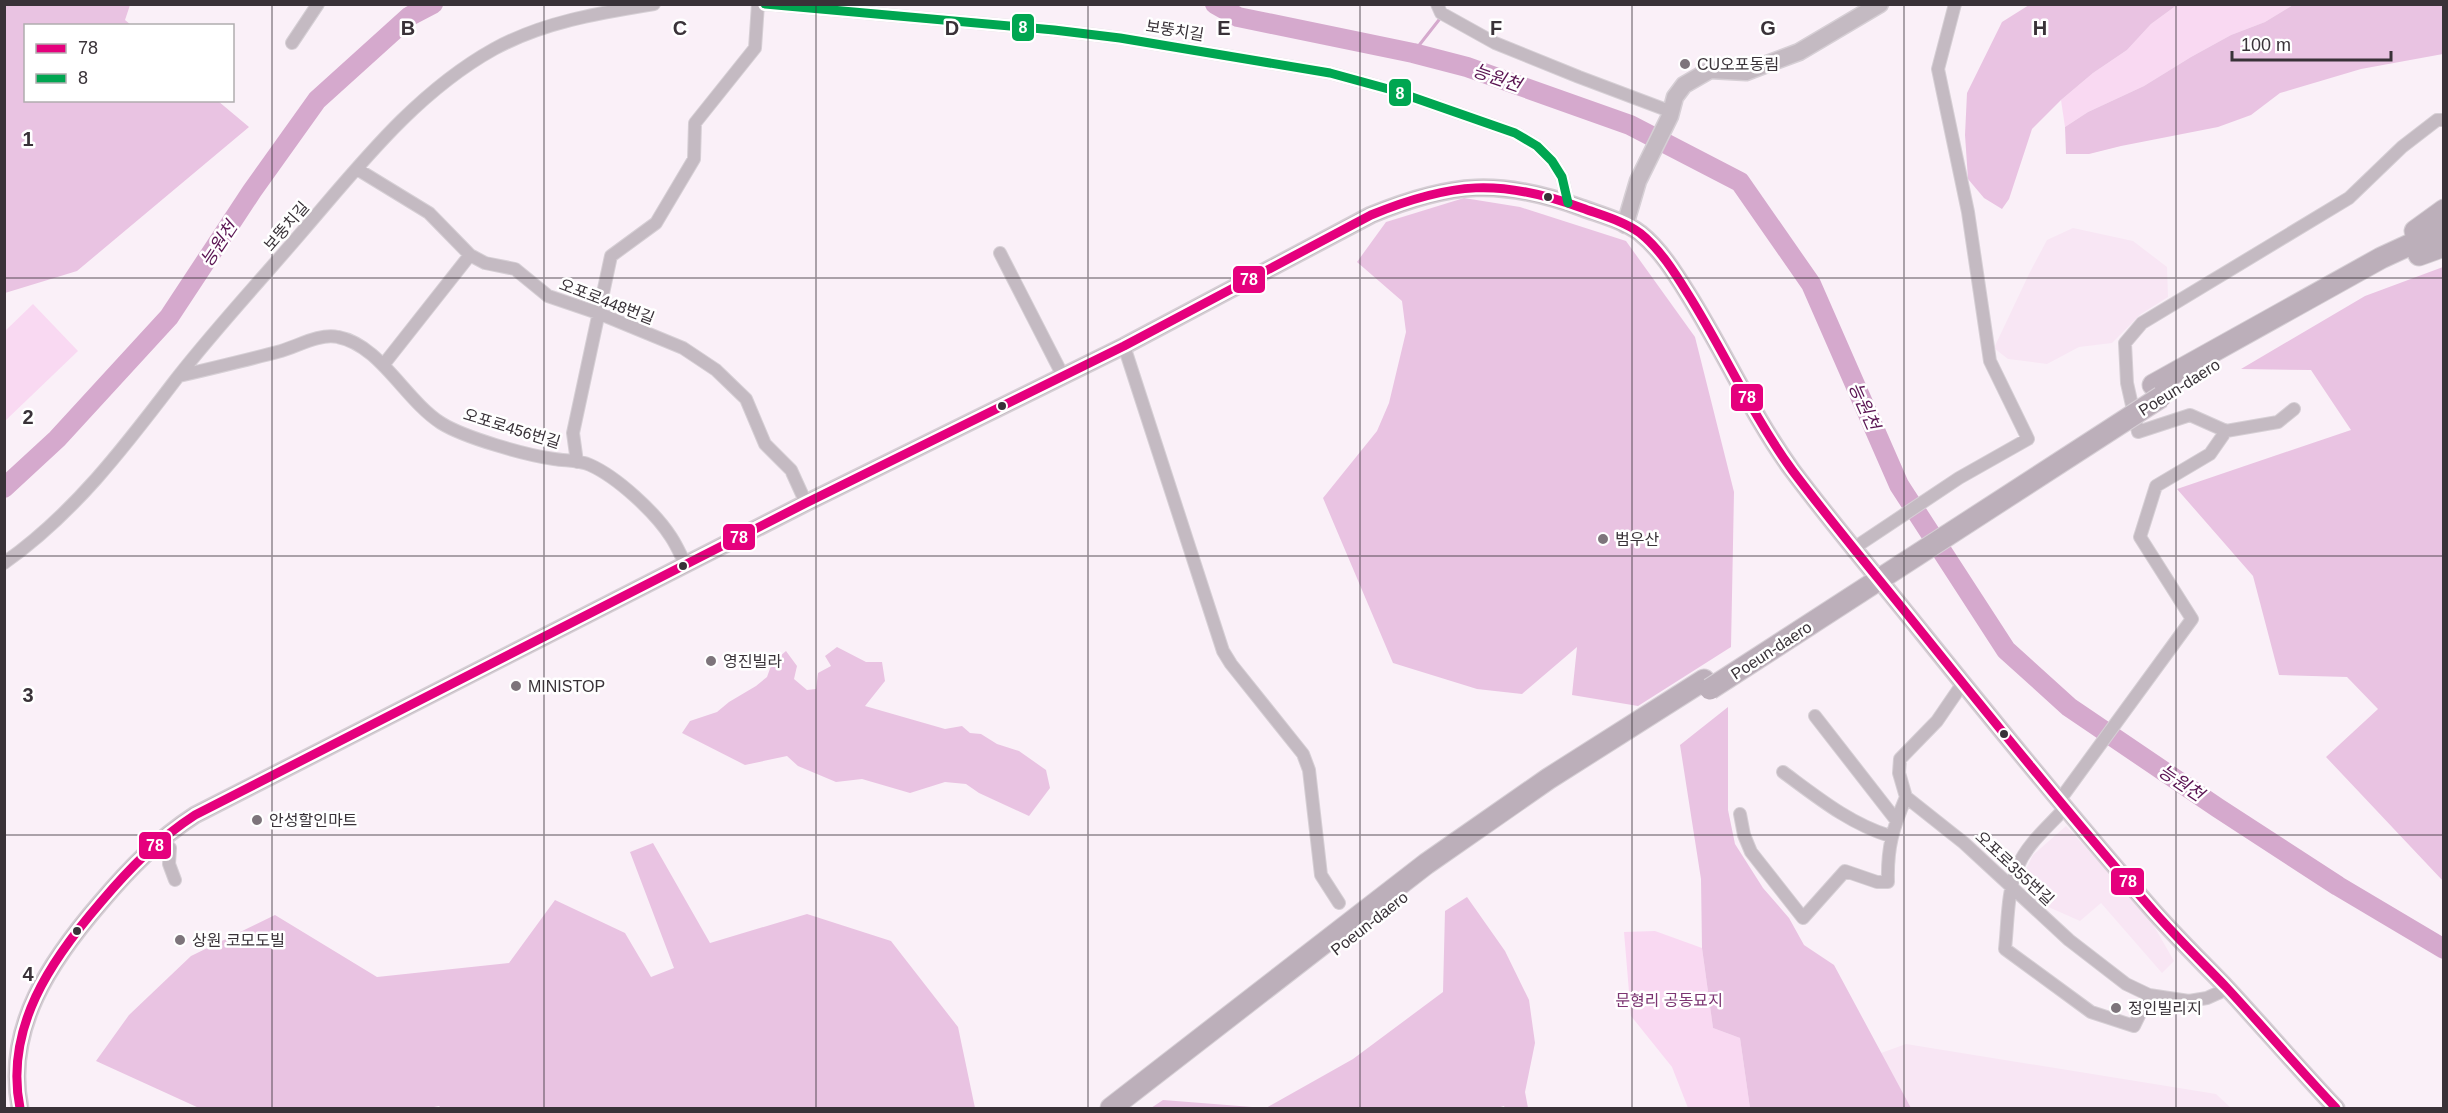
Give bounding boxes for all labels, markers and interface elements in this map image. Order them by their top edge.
line badge: 8 [1011,13,1035,42]
text: B [401,17,415,39]
text: C [673,17,687,39]
text: D [945,17,959,39]
street label: 보뚱치길 [1145,17,1205,43]
text: E [1217,17,1231,39]
text: F [1490,17,1502,39]
text: G [1760,17,1776,39]
text: H [2033,17,2047,39]
text: 8 [1019,19,1028,36]
legend [24,24,234,102]
scale bar [2232,24,2391,62]
text: 100 m [2241,35,2291,55]
text: 78 [78,38,98,58]
place label: CU오포동림 [1697,56,1779,73]
marker: CU오포동림 [1678,57,1692,71]
water label: 능원천 [1470,60,1526,96]
text: 8 [78,68,88,88]
line badge: 8 [1388,78,1412,107]
text: 8 [1396,85,1405,102]
text: 1 [22,128,34,150]
unlabelled marker [1542,191,1554,203]
street label: 보뚱치길 [261,199,312,254]
water label: 능원천 [197,216,243,270]
line badge: 78 [1232,265,1266,294]
text: 78 [1240,271,1258,288]
street label: 오포로448번길 [557,276,657,327]
street label: Poeun-daero [2136,356,2223,419]
water label: 능원천 [1845,379,1884,435]
line badge: 78 [1730,383,1764,412]
text: 78 [1738,389,1756,406]
unlabelled marker [996,400,1008,412]
text: 2 [22,406,34,428]
street label: 오포로456번길 [461,406,562,451]
line badge: 78 [722,523,756,551]
text: 78 [730,529,748,546]
place label: 범우산 [1615,531,1659,548]
marker: 범우산 [1596,532,1610,546]
unlabelled marker [677,560,689,572]
street label: Poeun-daero [1728,618,1815,683]
place label: 영진빌라 [723,653,782,670]
marker: 영진빌라 [704,654,718,668]
place label: MINISTOP [528,678,605,695]
marker: MINISTOP [509,679,523,693]
text: 3 [22,684,34,706]
unlabelled marker [1998,728,2010,740]
water label: 능원천 [2155,761,2209,807]
place label: 안성할인마트 [269,812,357,829]
marker: 안성할인마트 [250,813,264,827]
street label: 오포로355번길 [1972,828,2057,909]
line badge: 78 [138,831,172,860]
text: 78 [146,837,164,854]
line badge: 78 [2110,867,2145,896]
text: 78 [2119,873,2137,890]
street label: Poeun-daero [1328,888,1411,959]
unlabelled marker [71,925,83,937]
place label: 상원 코모도빌 [192,932,285,949]
marker: 상원 코모도빌 [173,933,187,947]
text: 4 [22,963,34,985]
park label: 문형리 공동묘지 [1615,992,1723,1009]
place label: 정인빌리지 [2128,1000,2202,1017]
marker: 정인빌리지 [2109,1001,2123,1015]

